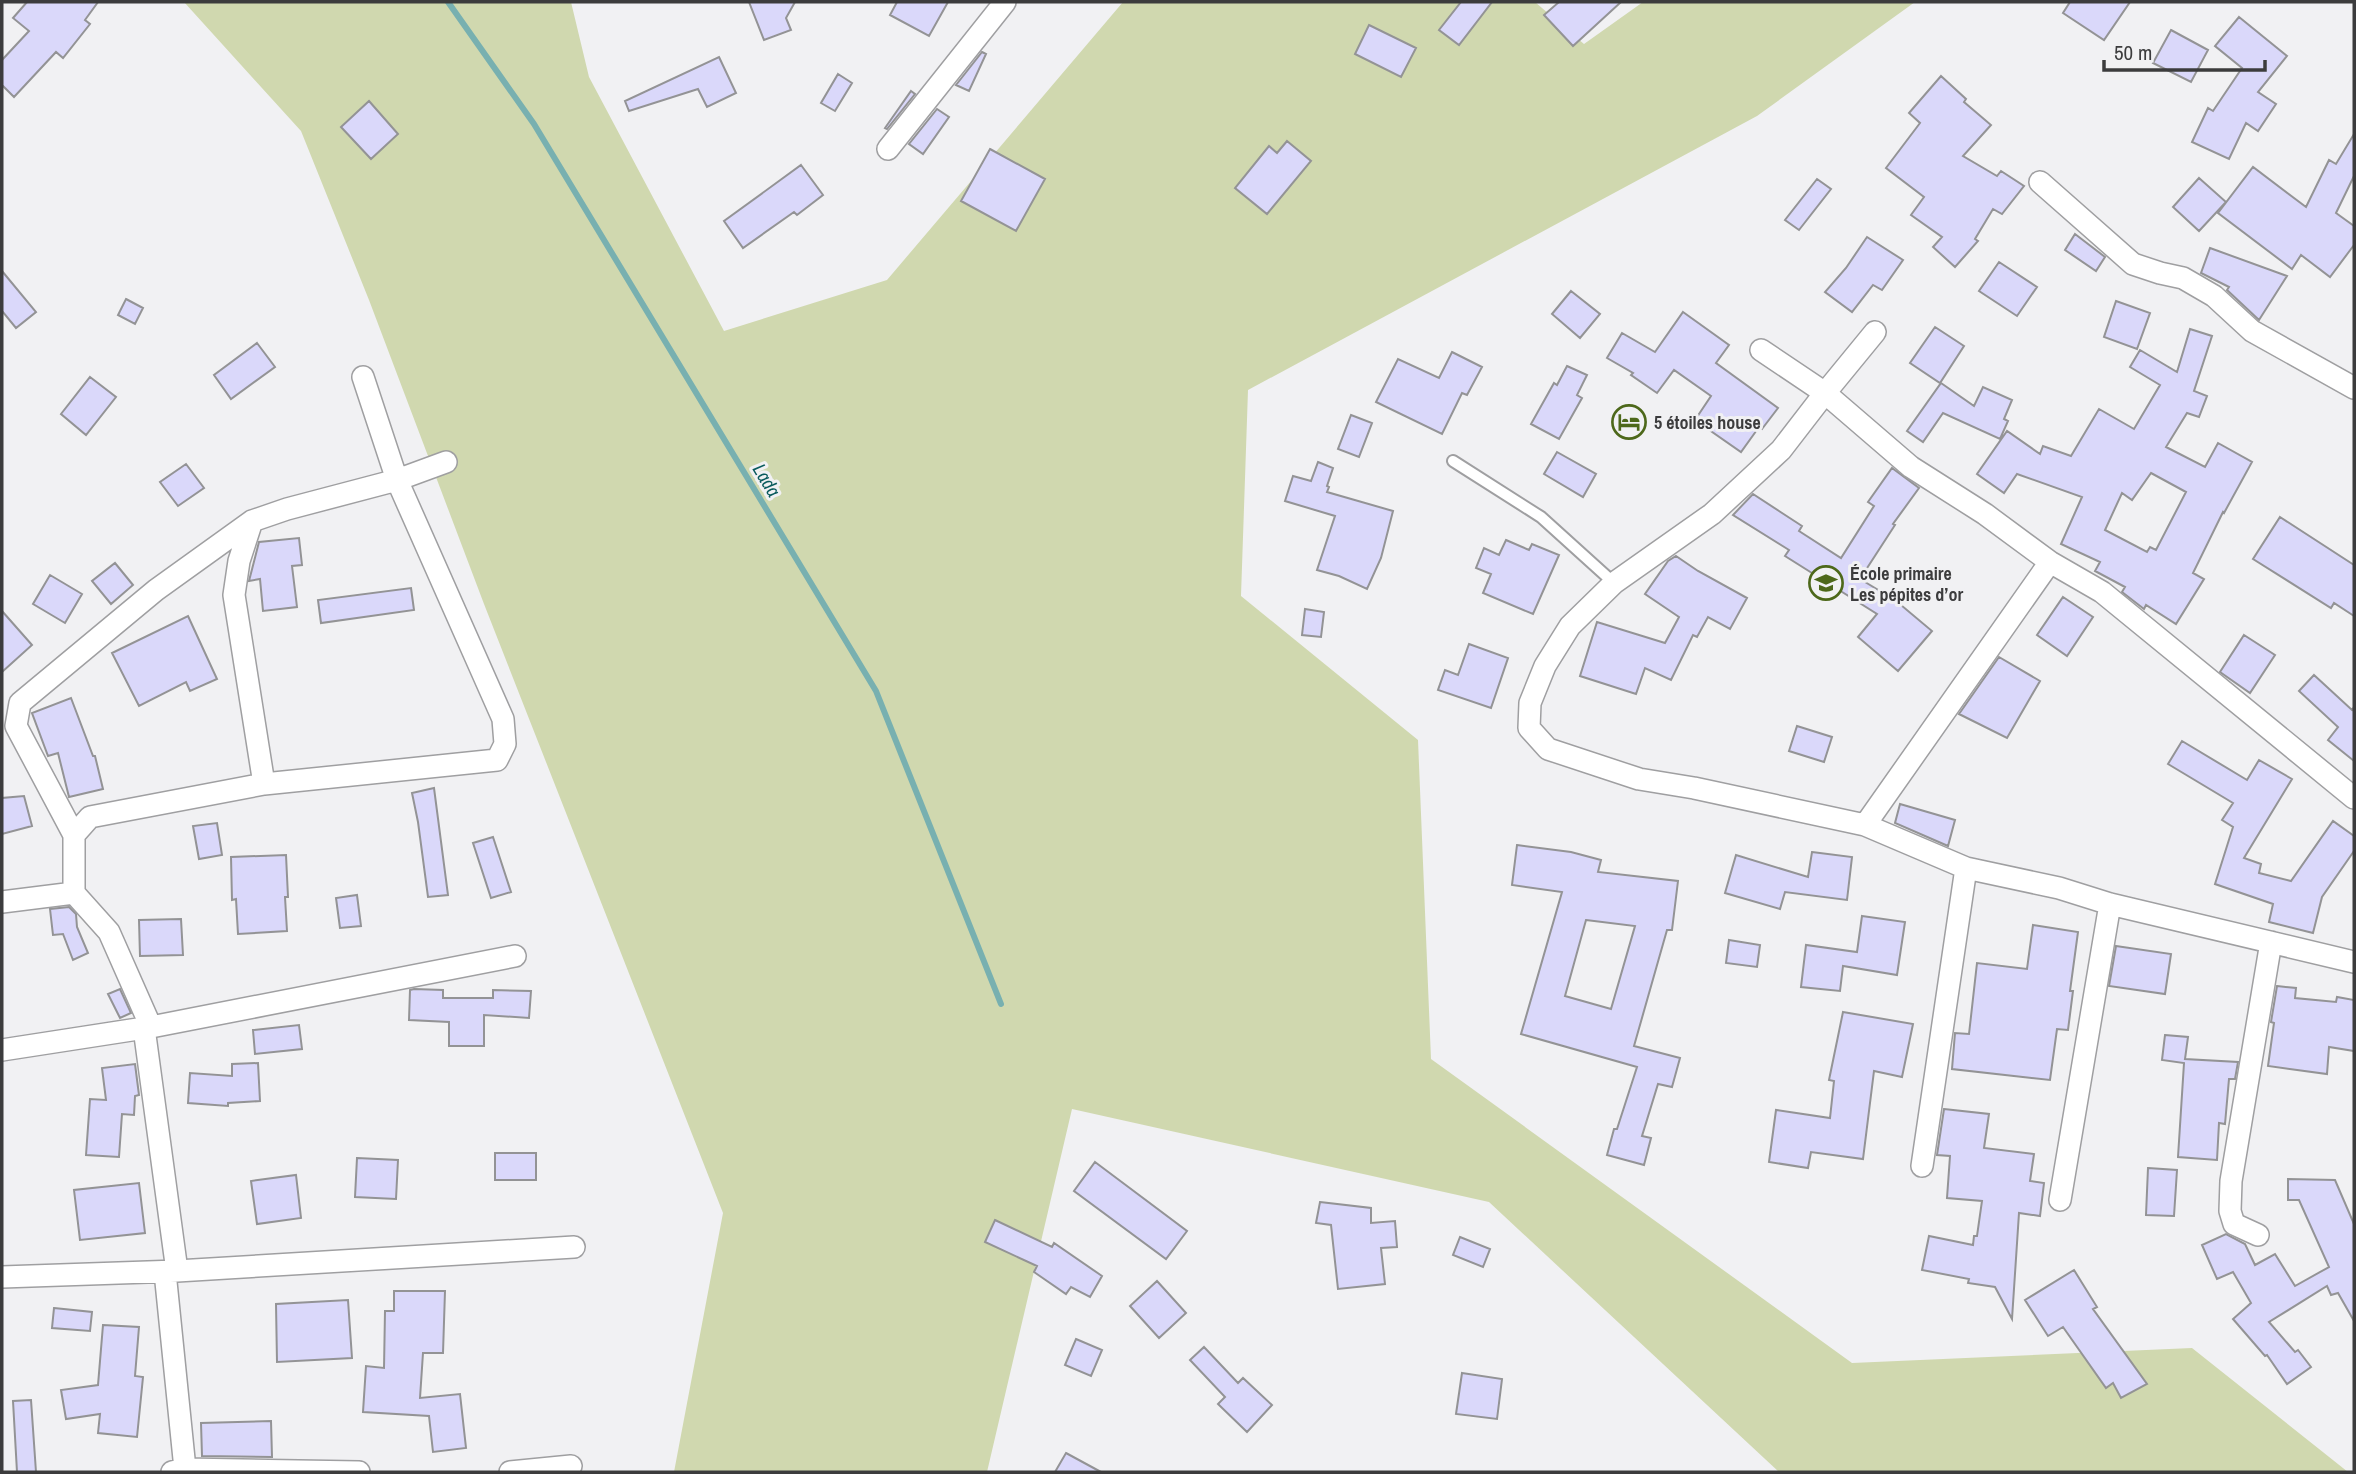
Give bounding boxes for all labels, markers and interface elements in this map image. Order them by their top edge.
scale bar [2104,28,2265,72]
text: 50 m [2114,38,2152,67]
hotel icon: 5 étoiles house [1610,403,1648,441]
place label: 5 étoiles house [1654,410,1761,435]
water label: Lada [747,458,787,502]
place label: École primaire Les pépites d’or [1850,561,1963,607]
school or university icon: École primaire Les pépites d’or [1807,564,1845,602]

